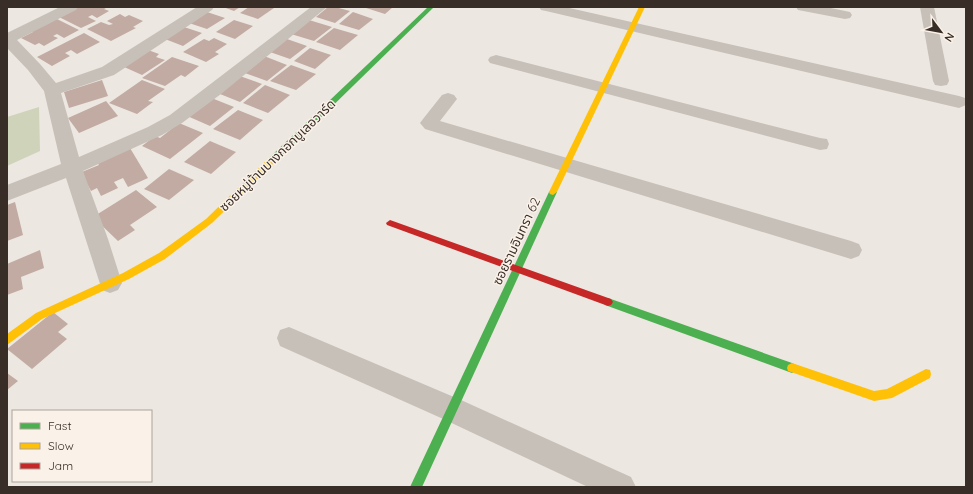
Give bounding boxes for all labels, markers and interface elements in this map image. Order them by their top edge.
north arrow [921,12,961,52]
text: N [941,30,958,44]
street label: ซอยหมู่บ้านบางกอกบูเลอวาร์ด [216,95,338,215]
street label: ซอยรามอินทรา 62 [489,195,543,287]
legend [12,410,152,482]
text: Fast [48,418,72,433]
text: Slow [48,438,74,453]
text: Jam [48,458,73,473]

